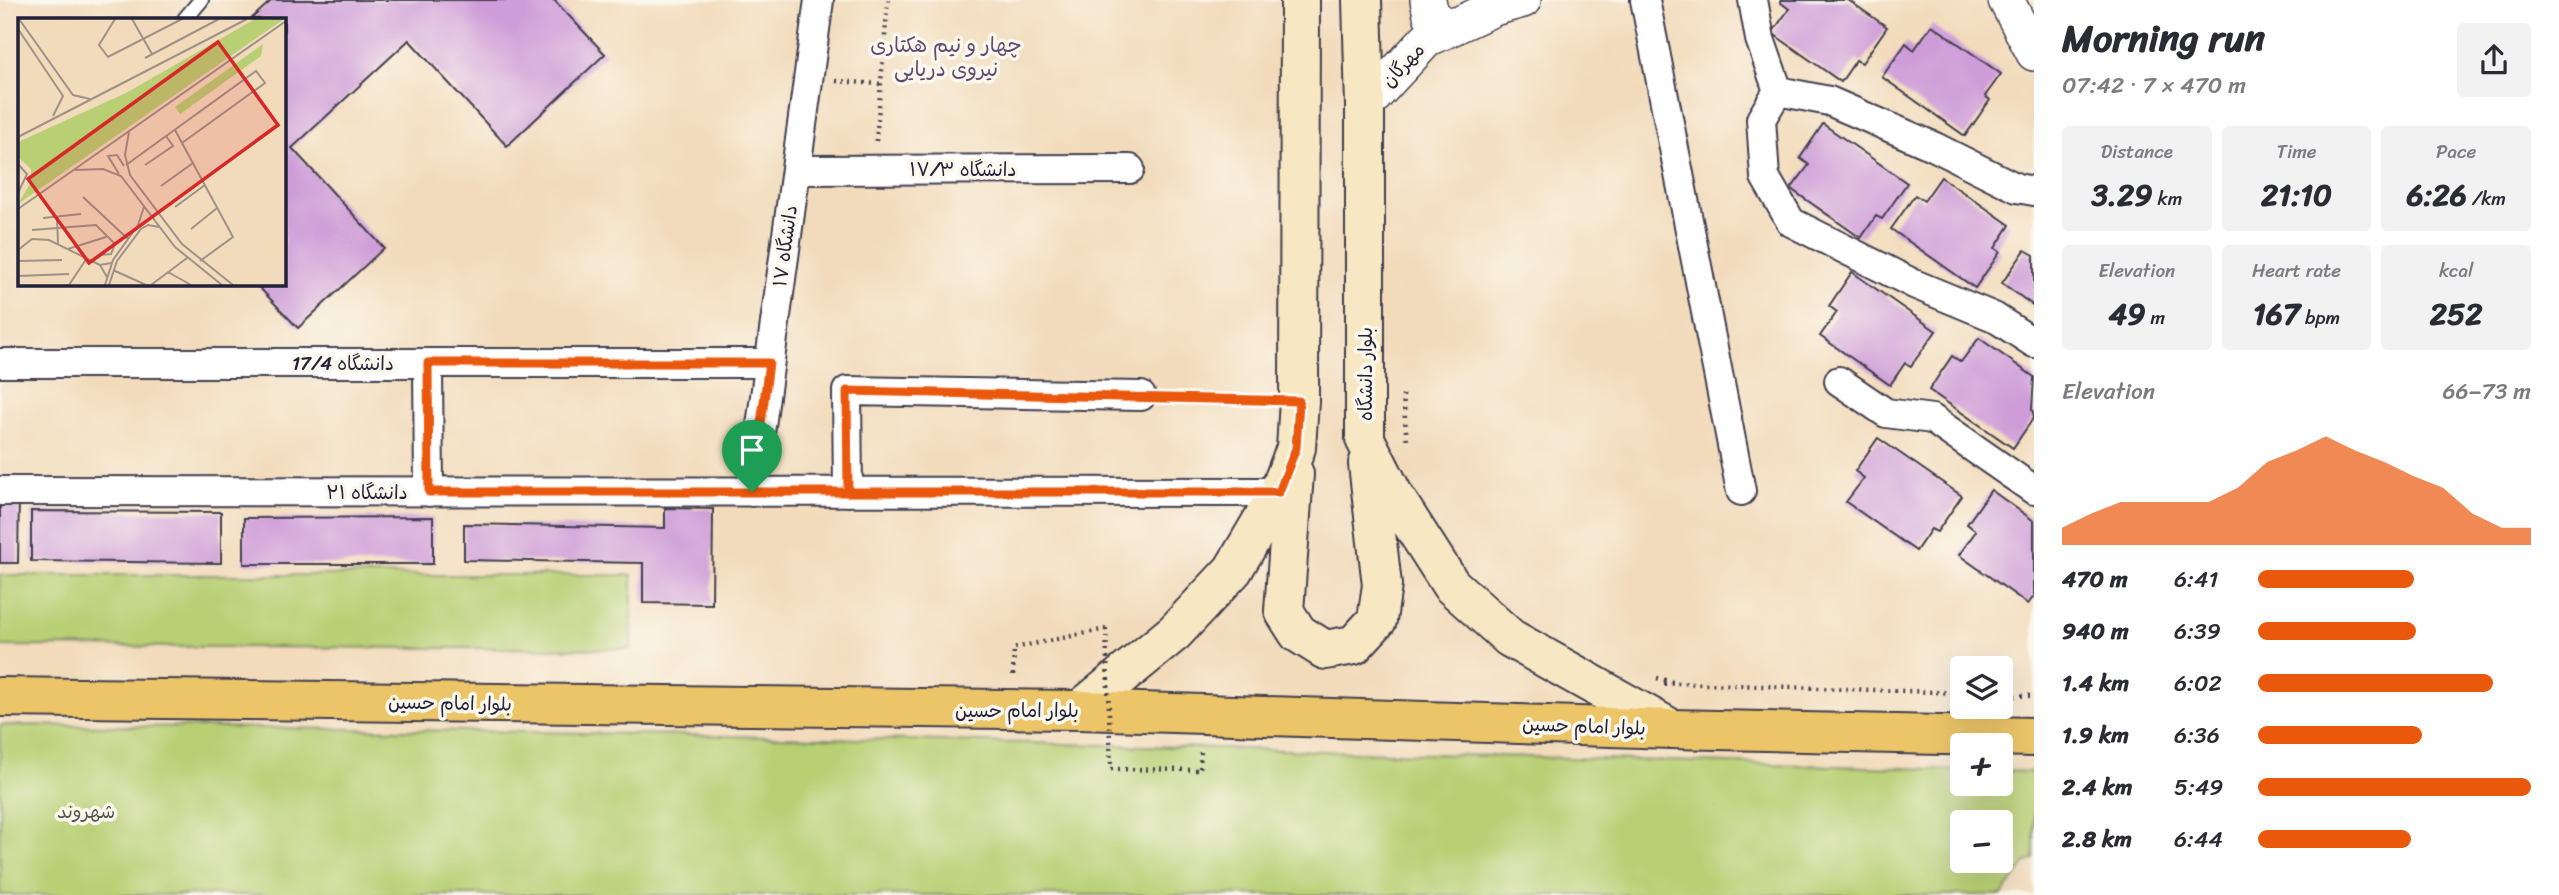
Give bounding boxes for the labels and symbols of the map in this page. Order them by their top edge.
inset map [18,18,285,285]
district label: چهار و نیم هکتاری نیروی دریایی [870,26,1022,88]
street label: مهرگان [1373,35,1433,95]
street label: دانشگاه ۱۷/۳ [909,153,1017,186]
street label: دانشگاه ۱۷ [763,203,807,289]
street label: بلوار دانشگاه [1349,327,1382,421]
street label: دانشگاه 17/4 [292,347,394,380]
pin [722,420,782,492]
street label: دانشگاه ۲۱ [326,476,408,509]
street label: بلوار امام حسین [388,685,512,721]
street label: بلوار امام حسین [955,694,1079,727]
street label: بلوار امام حسین [1522,707,1646,745]
park label: شهروند [57,795,115,828]

